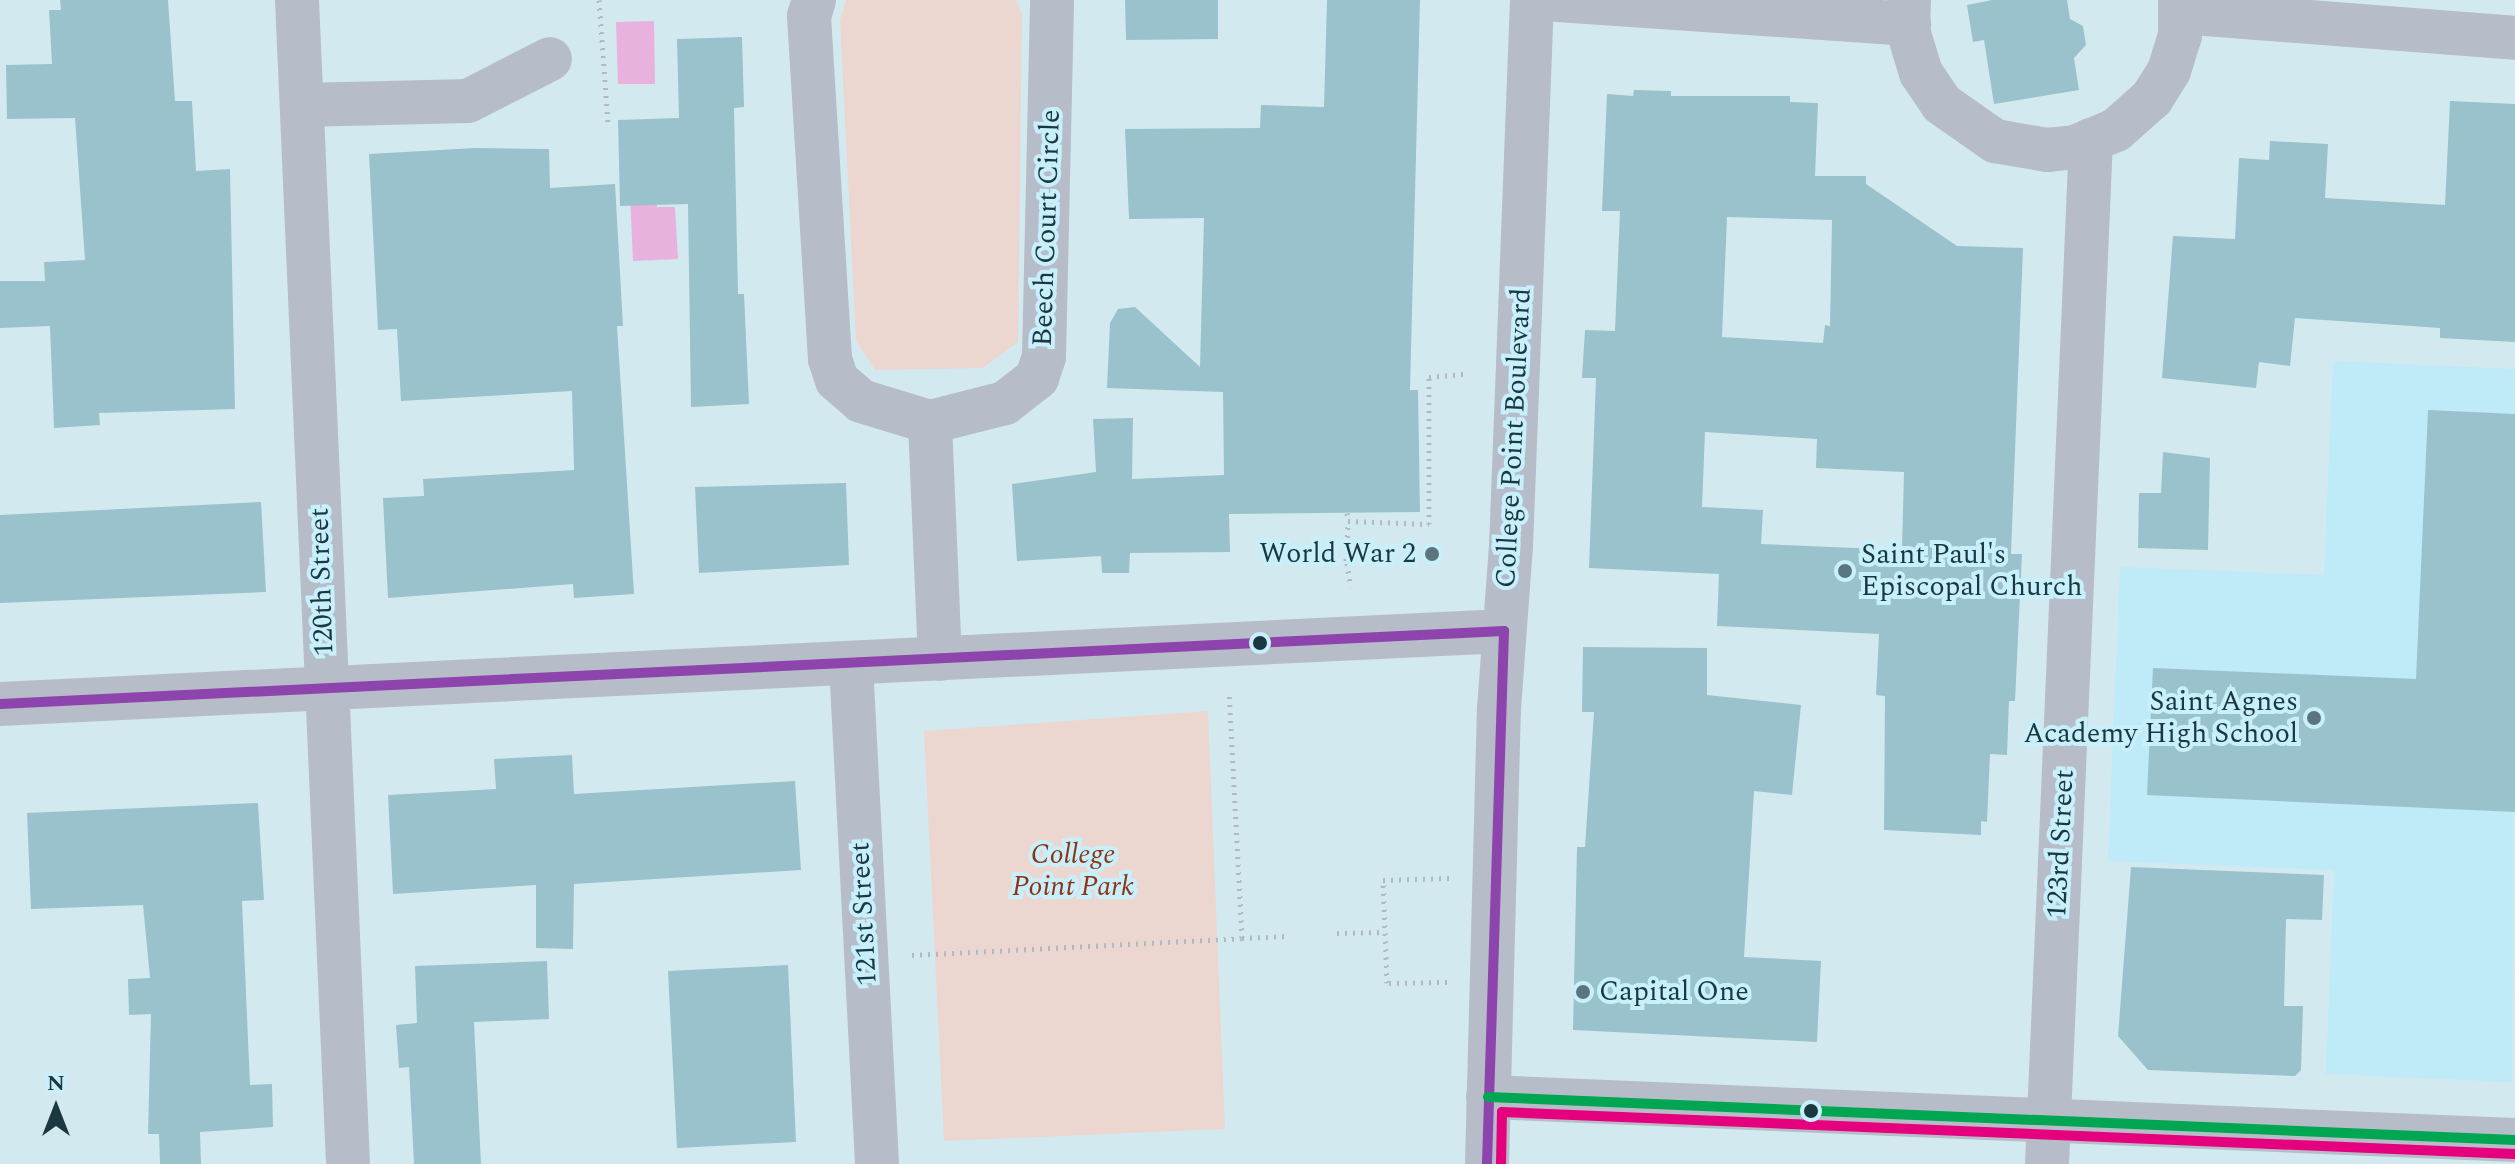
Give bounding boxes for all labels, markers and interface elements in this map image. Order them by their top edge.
street label: Beech Court Circle [1026,109,1068,347]
street label: College Point Boulevard [1489,287,1539,589]
street label: 120th Street [303,507,341,657]
place label: World War 2 [1259,537,1416,571]
place label: Saint Paul's Episcopal Church [1861,538,2082,604]
marker: World War 2 [1423,545,1441,563]
marker: Saint Paul's Episcopal Church [1836,562,1854,580]
unlabelled marker [1252,635,1268,651]
place label: Saint Agnes Academy High School [2024,685,2298,751]
marker: Saint Agnes Academy High School [2305,709,2323,727]
street label: 123rd Street [2040,769,2082,919]
park label: College Point Park [1012,838,1134,904]
street label: 121st Street [843,841,885,987]
place label: Capital One [1599,975,1749,1009]
marker: Capital One [1574,983,1592,1001]
text: N [47,1067,65,1100]
north arrow [16,1068,96,1148]
unlabelled marker [1803,1103,1819,1119]

